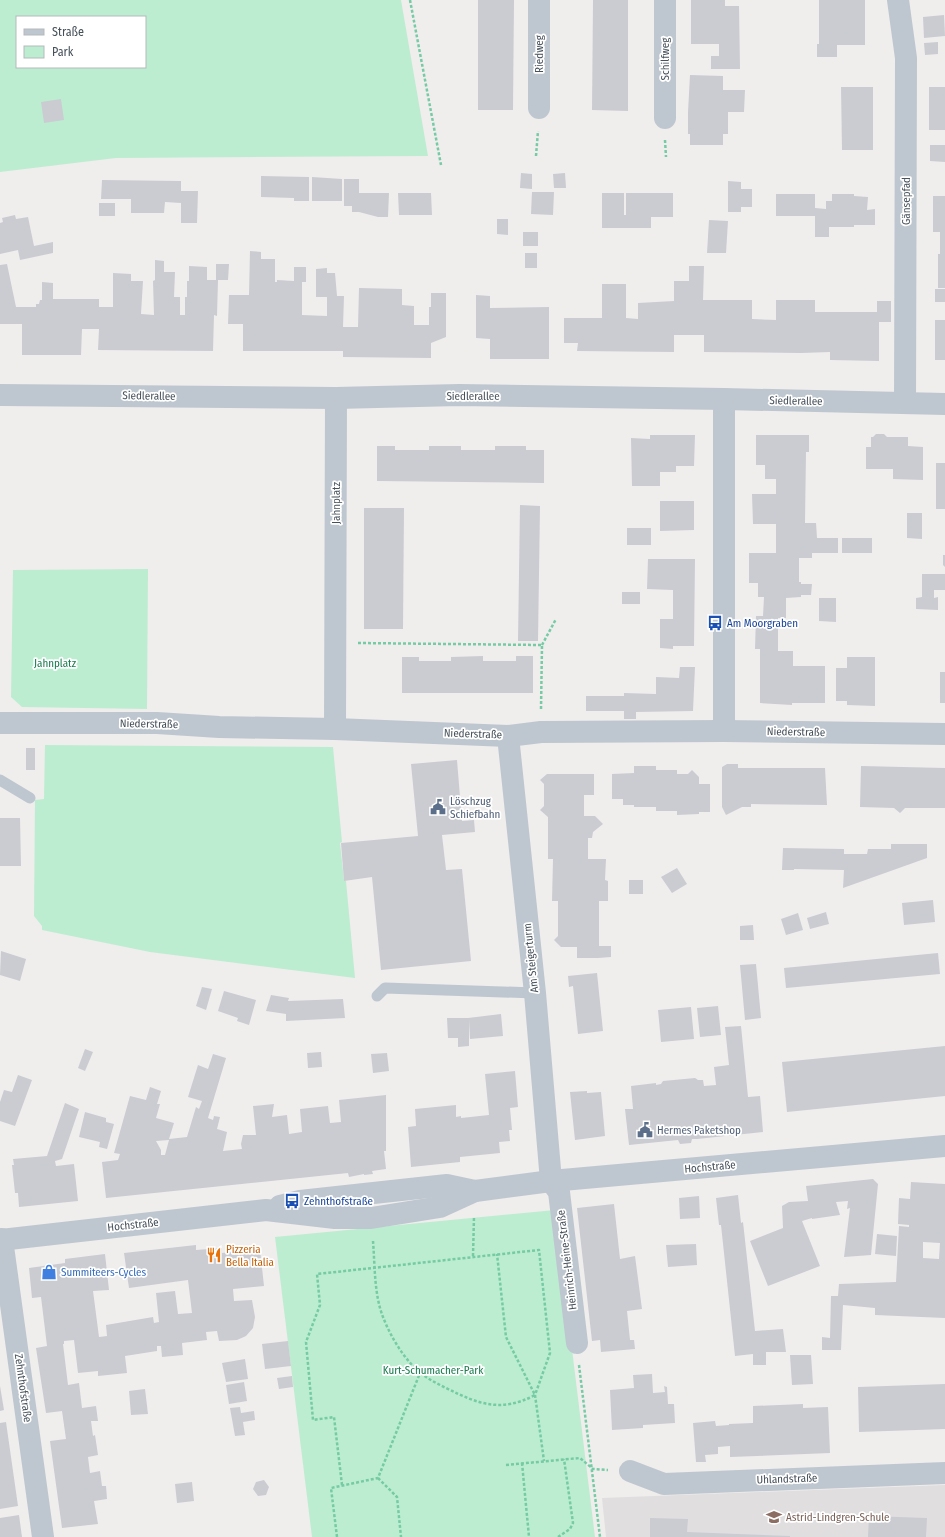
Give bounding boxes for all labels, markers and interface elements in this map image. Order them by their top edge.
legend [16,16,146,68]
text: Straße [52,25,84,39]
street label: Riedweg [533,34,546,73]
street label: Schilfweg [659,37,672,80]
text: Park [52,45,74,59]
street label: Gänsepfad [900,177,913,225]
street label: Siedlerallee [122,389,176,403]
street label: Siedlerallee [446,390,500,403]
street label: Siedlerallee [769,394,823,408]
street label: Jahnplatz [330,481,343,524]
bus stop icon: Am Moorgraben [706,614,724,632]
place label: Am Moorgraben [727,617,798,630]
park label: Jahnplatz [34,657,77,670]
street label: Niederstraße [120,717,178,731]
street label: Niederstraße [767,725,825,739]
street label: Niederstraße [444,726,502,742]
place label: Löschzug Schiefbahn [450,795,500,821]
public building icon: Löschzug Schiefbahn [429,798,447,816]
street label: Am Steigerturm [521,923,541,993]
public building icon: Hermes Paketshop [636,1121,654,1139]
place label: Hermes Paketshop [657,1124,741,1137]
street label: Hochstraße [684,1158,736,1176]
bus stop icon: Zehnthofstraße [283,1192,301,1210]
place label: Zehnthofstraße [304,1195,373,1208]
street label: Heinrich-Heine-Straße [554,1209,580,1311]
street label: Hochstraße [107,1216,159,1234]
place label: Pizzeria Bella Italia [226,1243,274,1269]
restaurant icon: Pizzeria Bella Italia [205,1246,223,1264]
shop icon: Summiteers-Cycles [40,1263,58,1281]
place label: Summiteers-Cycles [61,1266,146,1279]
street label: Zehnthofstraße [12,1353,34,1423]
park label: Kurt-Schumacher-Park [383,1364,484,1377]
street label: Uhlandstraße [756,1471,818,1487]
school or university icon: Astrid-Lindgren-Schule [765,1508,783,1526]
place label: Astrid-Lindgren-Schule [786,1511,890,1524]

